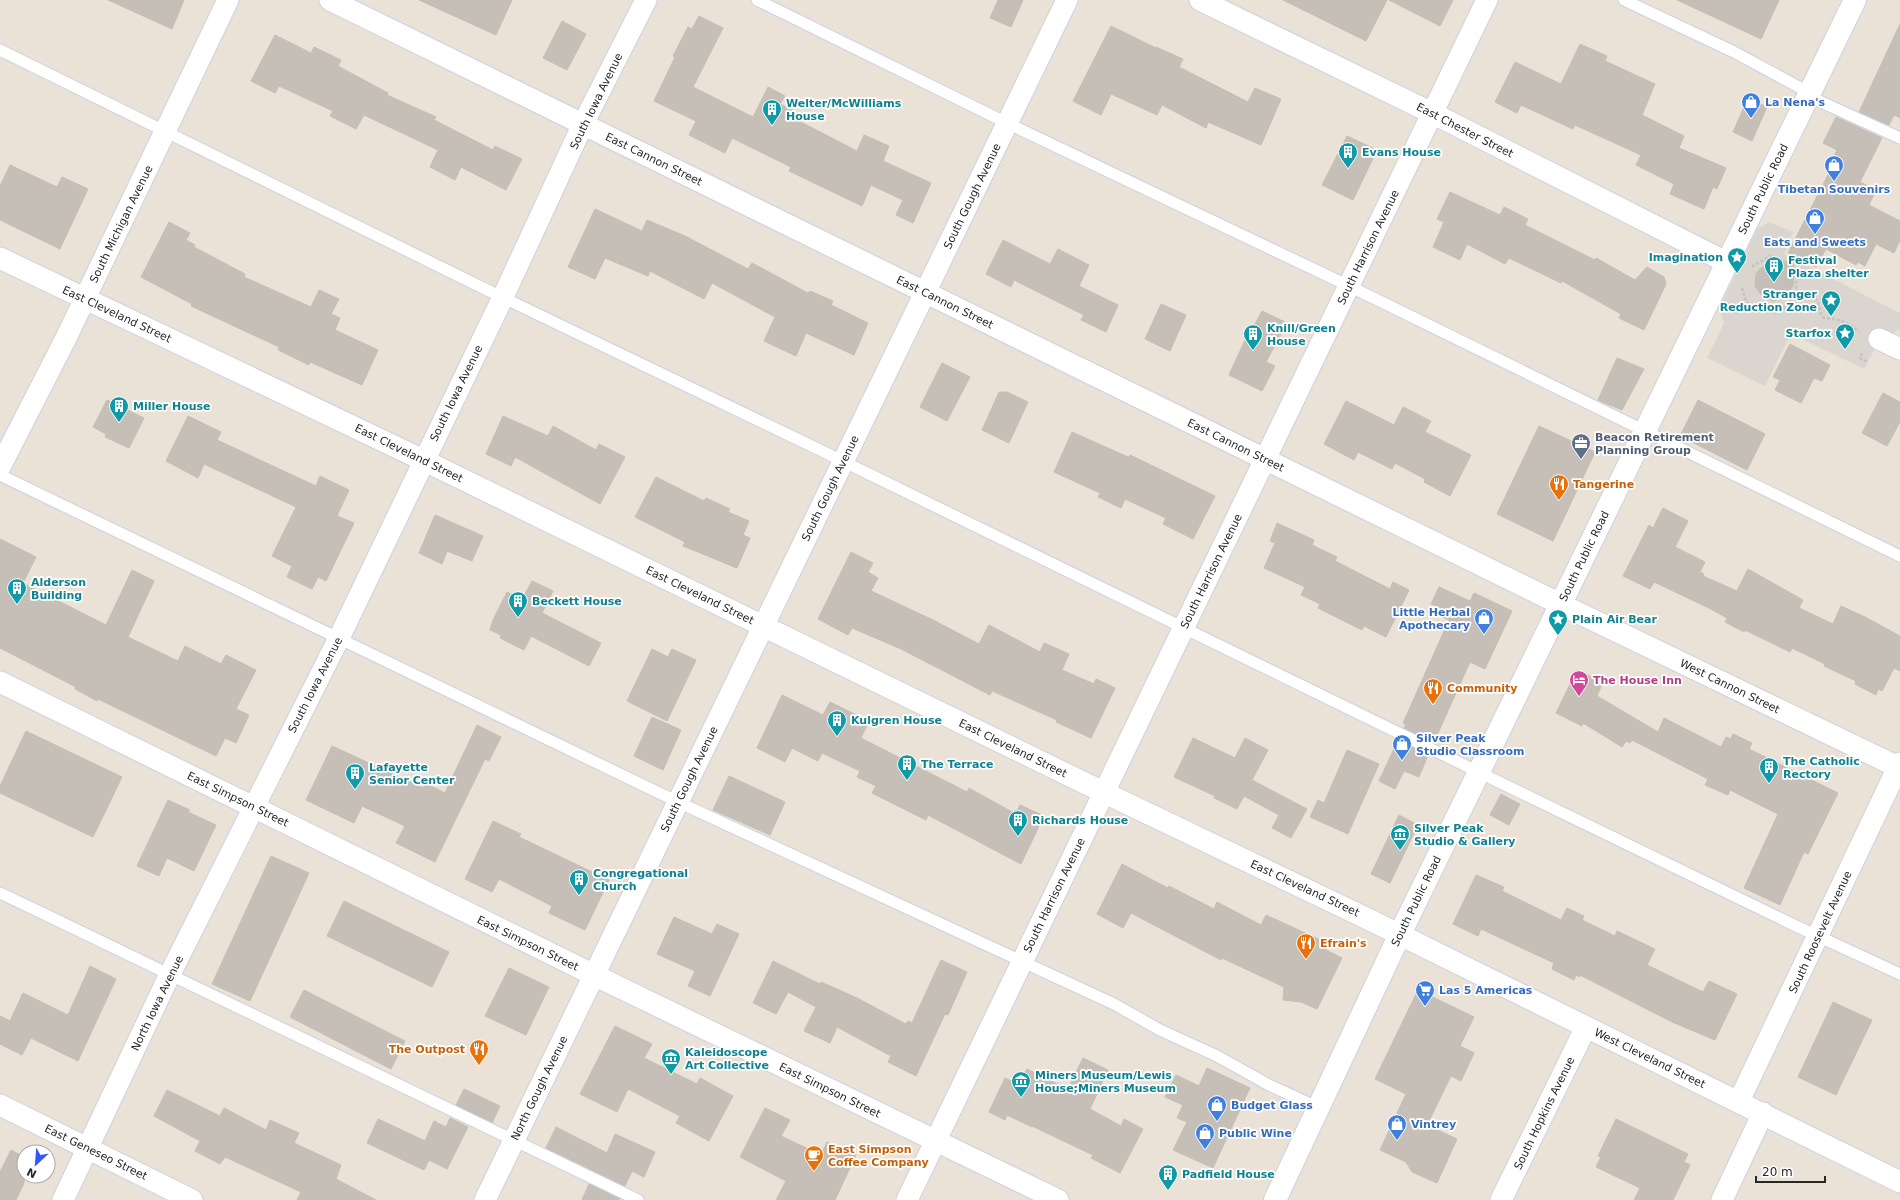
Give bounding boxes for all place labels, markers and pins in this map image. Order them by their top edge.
shop icon: La Nena's [1740,91,1762,119]
place label: La Nena's [1765,96,1826,109]
place label: Welter/McWilliams House [786,97,902,123]
building icon: Welter/McWilliams House [761,98,783,126]
building icon: Evans House [1337,141,1359,169]
place label: Evans House [1362,146,1441,159]
shop icon: Tibetan Souvenirs [1823,154,1845,182]
place label: Tibetan Souvenirs [1778,183,1891,196]
shop icon: Eats and Sweets [1804,207,1826,235]
place label: Eats and Sweets [1764,236,1867,249]
place icon: Imagination [1726,246,1748,274]
place label: Imagination [1649,251,1723,264]
place label: Festival Plaza shelter [1788,254,1869,280]
building icon: Festival Plaza shelter [1763,255,1785,283]
place label: Stranger Reduction Zone [1720,288,1818,314]
place icon: Stranger Reduction Zone [1820,289,1842,317]
place label: Knill/Green House [1267,322,1336,348]
place icon: Starfox [1834,322,1856,350]
building icon: Knill/Green House [1242,323,1264,351]
place label: Starfox [1786,327,1831,340]
building icon: Miller House [108,395,130,423]
place label: Miller House [133,400,211,413]
place label: Beacon Retirement Planning Group [1595,431,1714,457]
office icon: Beacon Retirement Planning Group [1570,432,1592,460]
restaurant icon: Tangerine [1548,473,1570,501]
place label: Tangerine [1573,478,1634,491]
place label: Alderson Building [31,576,86,602]
building icon: Alderson Building [6,577,28,605]
building icon: Beckett House [507,590,529,618]
place label: Beckett House [532,595,622,608]
place label: Little Herbal Apothecary [1392,606,1470,632]
shop icon: Little Herbal Apothecary [1473,607,1495,635]
place icon: Plain Air Bear [1547,608,1569,636]
place label: Plain Air Bear [1572,613,1657,626]
hotel icon: The House Inn [1568,669,1590,697]
place label: The House Inn [1593,674,1682,687]
restaurant icon: Community [1422,677,1444,705]
place label: Community [1447,682,1517,695]
building icon: Kulgren House [826,709,848,737]
place label: Kulgren House [851,714,942,727]
place label: Silver Peak Studio Classroom [1416,732,1524,758]
shop icon: Silver Peak Studio Classroom [1391,733,1413,761]
building icon: The Terrace [896,753,918,781]
place label: The Catholic Rectory [1783,755,1860,781]
building icon: The Catholic Rectory [1758,756,1780,784]
place label: The Terrace [921,758,993,771]
place label: Lafayette Senior Center [369,761,455,787]
building icon: Lafayette Senior Center [344,762,366,790]
building icon: Richards House [1007,809,1029,837]
place label: Richards House [1032,814,1128,827]
place label: Silver Peak Studio & Gallery [1414,822,1516,848]
museum icon: Silver Peak Studio & Gallery [1389,823,1411,851]
place label: Congregational Church [593,867,688,893]
building icon: Congregational Church [568,868,590,896]
restaurant icon: Efrain's [1295,932,1317,960]
place label: Efrain's [1320,937,1367,950]
supermarket icon: Las 5 Americas [1414,979,1436,1007]
place label: Las 5 Americas [1439,984,1533,997]
restaurant icon: The Outpost [468,1038,490,1066]
place label: The Outpost [389,1043,465,1056]
place label: Kaleidoscope Art Collective [685,1046,769,1072]
museum icon: Kaleidoscope Art Collective [660,1047,682,1075]
place label: Miners Museum/Lewis House;Miners Museum [1035,1069,1176,1095]
museum icon: Miners Museum/Lewis House;Miners Museum [1010,1070,1032,1098]
shop icon: Budget Glass [1206,1094,1228,1122]
place label: Budget Glass [1231,1099,1313,1112]
shop icon: Vintrey [1386,1113,1408,1141]
place label: Vintrey [1411,1118,1456,1131]
shop icon: Public Wine [1194,1122,1216,1150]
place label: Public Wine [1219,1127,1292,1140]
place label: East Simpson Coffee Company [828,1143,929,1169]
cafe icon: East Simpson Coffee Company [803,1144,825,1172]
building icon: Padfield House [1157,1163,1179,1191]
place label: Padfield House [1182,1168,1275,1181]

